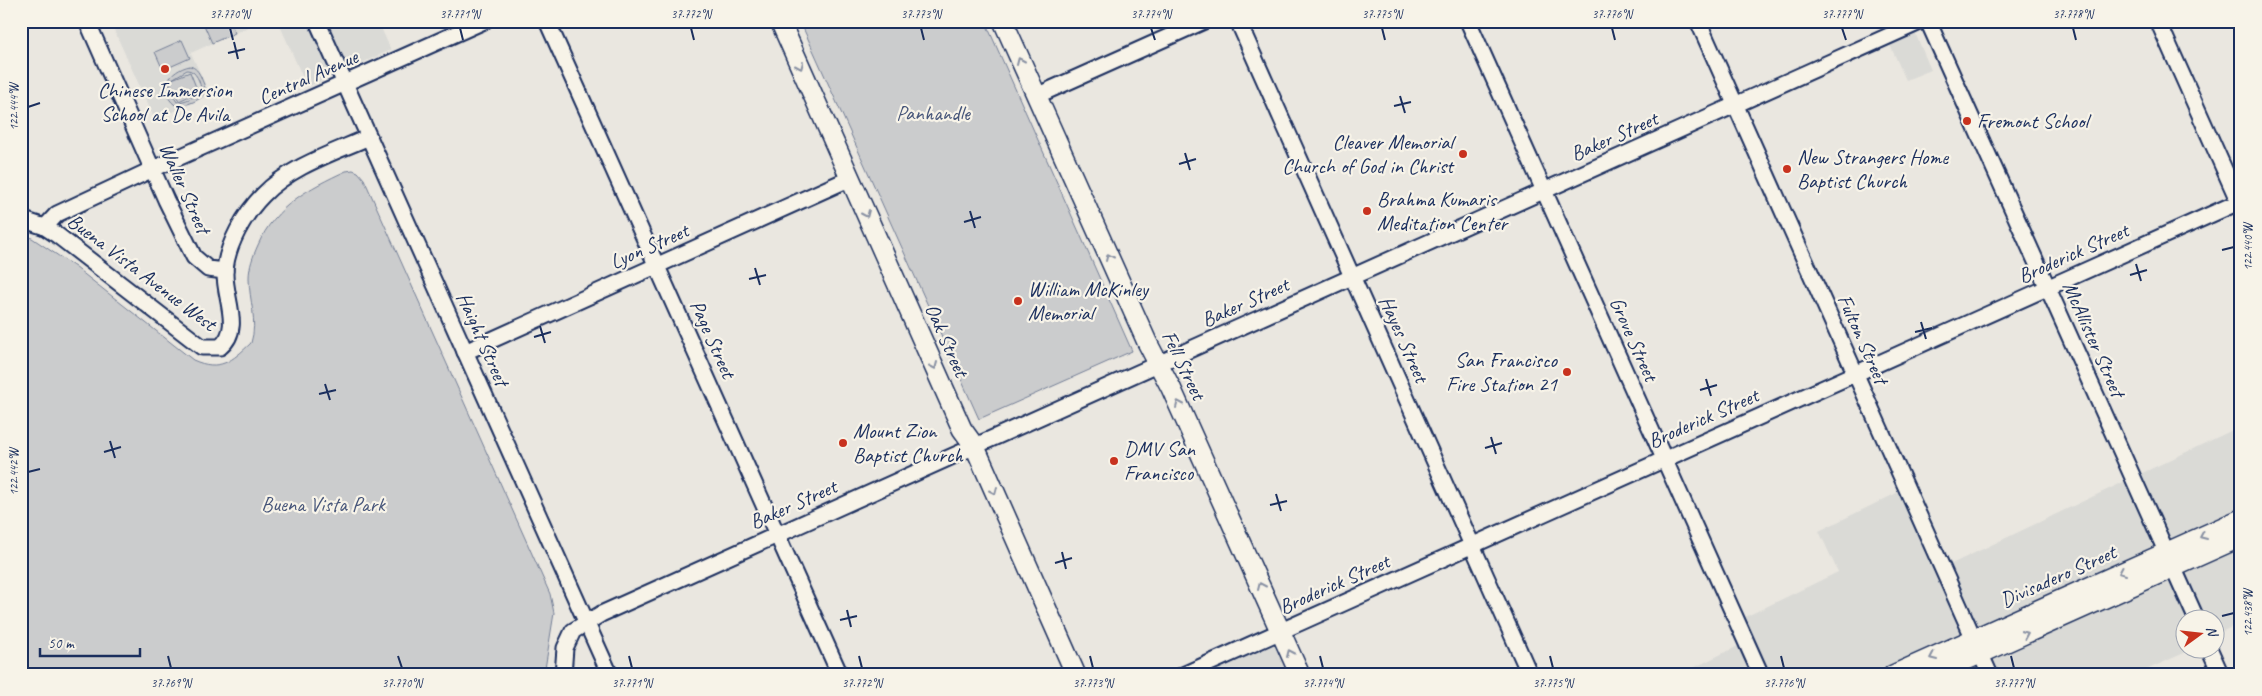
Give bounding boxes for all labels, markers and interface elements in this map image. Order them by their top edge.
text: 37.770°N [210,6,252,22]
text: 37.771°N [440,6,482,22]
text: 37.772°N [671,6,713,22]
text: 37.773°N [901,6,943,22]
text: 37.774°N [1131,6,1173,22]
text: 37.775°N [1362,6,1404,22]
text: 37.776°N [1592,6,1634,22]
text: 37.777°N [1822,6,1864,22]
text: 37.778°N [2053,6,2095,22]
street label: Central Avenue [254,43,363,110]
one-way arrow [1016,57,1027,66]
one-way arrow [794,61,805,70]
marker: Chinese Immersion School at De Avila [159,63,171,75]
place label: Chinese Immersion School at De Avila [98,77,233,127]
text: 122.444°W [6,81,22,130]
park label: Panhandle [896,100,971,126]
street label: Baker Street [1566,104,1663,167]
place label: Fremont School [1977,108,2091,134]
marker: Fremont School [1961,115,1973,127]
place label: Cleaver Memorial Church of God in Christ [1282,129,1456,179]
street label: Waller Street [153,139,218,240]
place label: New Strangers Home Baptist Church [1797,144,1949,194]
marker: Cleaver Memorial Church of God in Christ [1457,148,1469,160]
marker: New Strangers Home Baptist Church [1781,163,1793,175]
place label: Brahma Kumaris Meditation Center [1377,186,1509,236]
marker: Brahma Kumaris Meditation Center [1361,205,1373,217]
street label: Buena Vista Avenue West [62,207,223,338]
one-way arrow [860,209,871,218]
street label: Lyon Street [606,216,694,275]
street label: Broderick Street [2014,216,2134,289]
text: 122.440°W [2240,221,2256,270]
one-way arrow [1104,253,1115,262]
street label: Baker Street [1197,270,1294,333]
place label: William McKinley Memorial [1028,276,1150,326]
street label: McAllister Street [2057,277,2132,403]
street label: Haight Street [451,288,516,393]
street label: Fulton Street [1832,290,1896,391]
street label: Hayes Street [1373,292,1435,388]
street label: Grove Street [1604,293,1665,387]
marker: William McKinley Memorial [1012,295,1024,307]
street label: Page Street [684,296,743,384]
street label: Oak Street [919,299,975,383]
street label: Fell Street [1156,326,1213,406]
place label: San Francisco Fire Station 21 [1446,347,1559,397]
one-way arrow [928,361,939,370]
marker: San Francisco Fire Station 21 [1561,366,1573,378]
street label: Broderick Street [1644,381,1764,454]
one-way arrow [1174,400,1185,409]
place label: Mount Zion Baptist Church [853,418,964,468]
place label: DMV San Francisco [1124,436,1196,486]
marker: Mount Zion Baptist Church [837,437,849,449]
text: 122.442°W [6,446,22,495]
marker: DMV San Francisco [1108,455,1120,467]
street label: Baker Street [745,472,842,535]
one-way arrow [988,486,999,495]
park label: Buena Vista Park [261,491,386,517]
one-way arrow [2199,529,2208,540]
street label: Divisadero Street [1996,538,2122,613]
street label: Broderick Street [1275,547,1395,620]
one-way arrow [2118,566,2127,577]
one-way arrow [1256,582,1267,591]
text: 122.438°W [2240,587,2256,636]
north arrow [2174,608,2224,658]
text: N [2203,624,2222,639]
scale bar [40,626,140,658]
one-way arrow [2020,629,2029,640]
text: 50 m [48,634,75,653]
one-way arrow [1286,649,1297,658]
one-way arrow [1929,650,1938,661]
text: 37.769°N [151,675,193,691]
text: 37.770°N [382,675,424,691]
text: 37.771°N [612,675,654,691]
text: 37.772°N [842,675,884,691]
text: 37.773°N [1073,675,1115,691]
text: 37.774°N [1303,675,1345,691]
text: 37.775°N [1533,675,1575,691]
text: 37.776°N [1764,675,1806,691]
text: 37.777°N [1994,675,2036,691]

